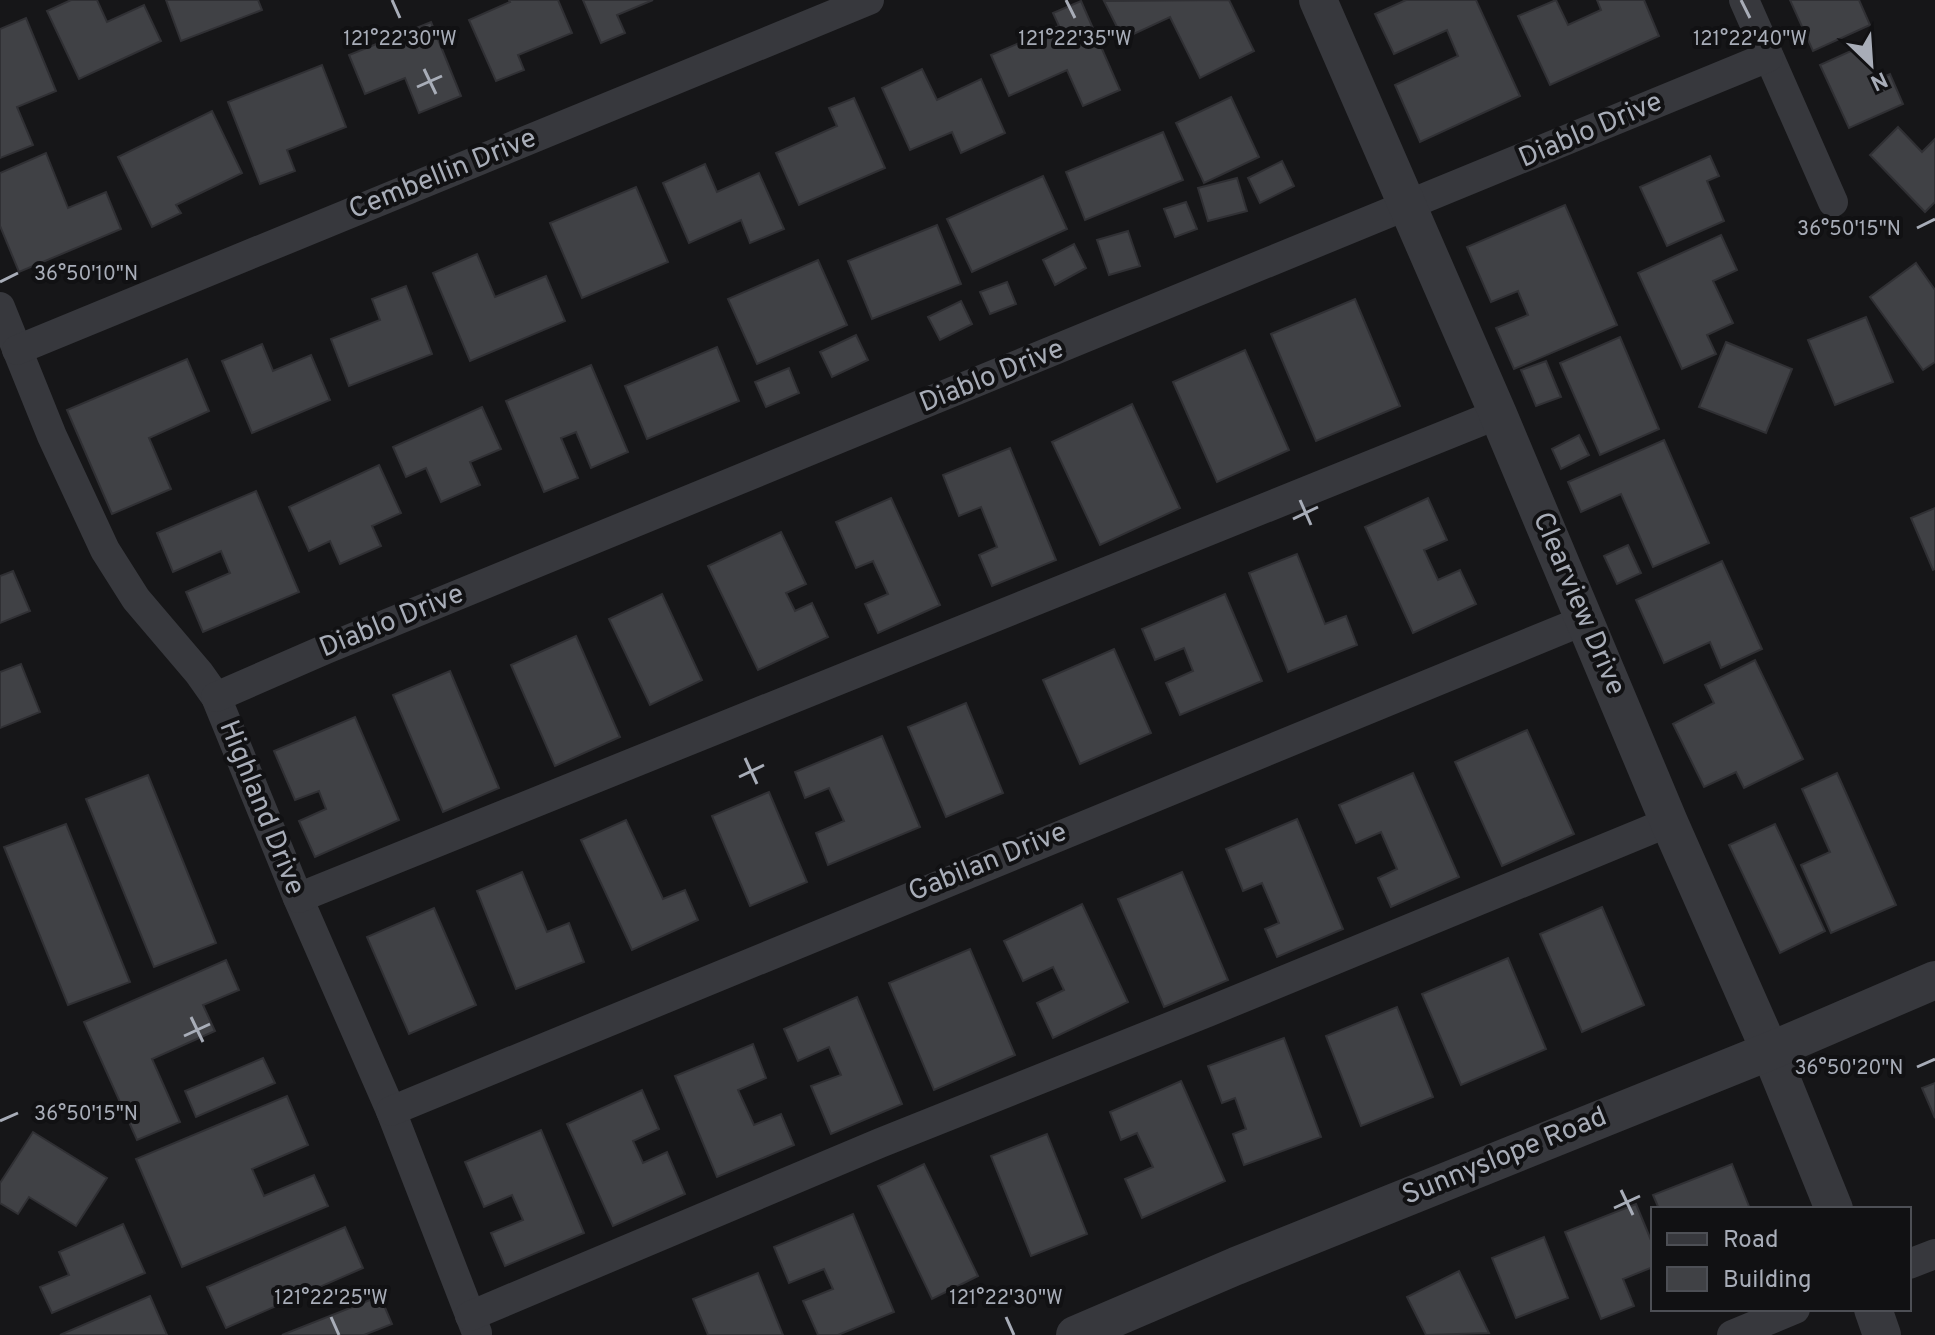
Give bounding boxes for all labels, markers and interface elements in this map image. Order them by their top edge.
north arrow [1831,24,1911,104]
text: 121°22'30"W [343,27,457,53]
text: 121°22'35"W [1018,27,1132,53]
text: 121°22'40"W [1693,27,1807,53]
text: N [1866,64,1891,95]
street label: Diablo Drive [1514,85,1668,177]
street label: Cembellin Drive [344,121,542,229]
text: 36°50'15"N [1797,217,1901,243]
text: 36°50'10"N [34,262,138,288]
street label: Diablo Drive [915,332,1069,422]
street label: Clearview Drive [1523,507,1633,701]
street label: Diablo Drive [315,577,469,667]
street label: Highland Drive [210,715,312,901]
street label: Gabilan Drive [903,815,1073,911]
text: 36°50'20"N [1795,1056,1903,1082]
street label: Sunnyslope Road [1397,1100,1613,1214]
text: 36°50'15"N [34,1102,138,1128]
legend [1651,1207,1911,1311]
text: Road [1723,1226,1779,1256]
text: Building [1723,1266,1812,1296]
text: 121°22'25"W [274,1286,388,1312]
text: 121°22'30"W [949,1286,1063,1312]

